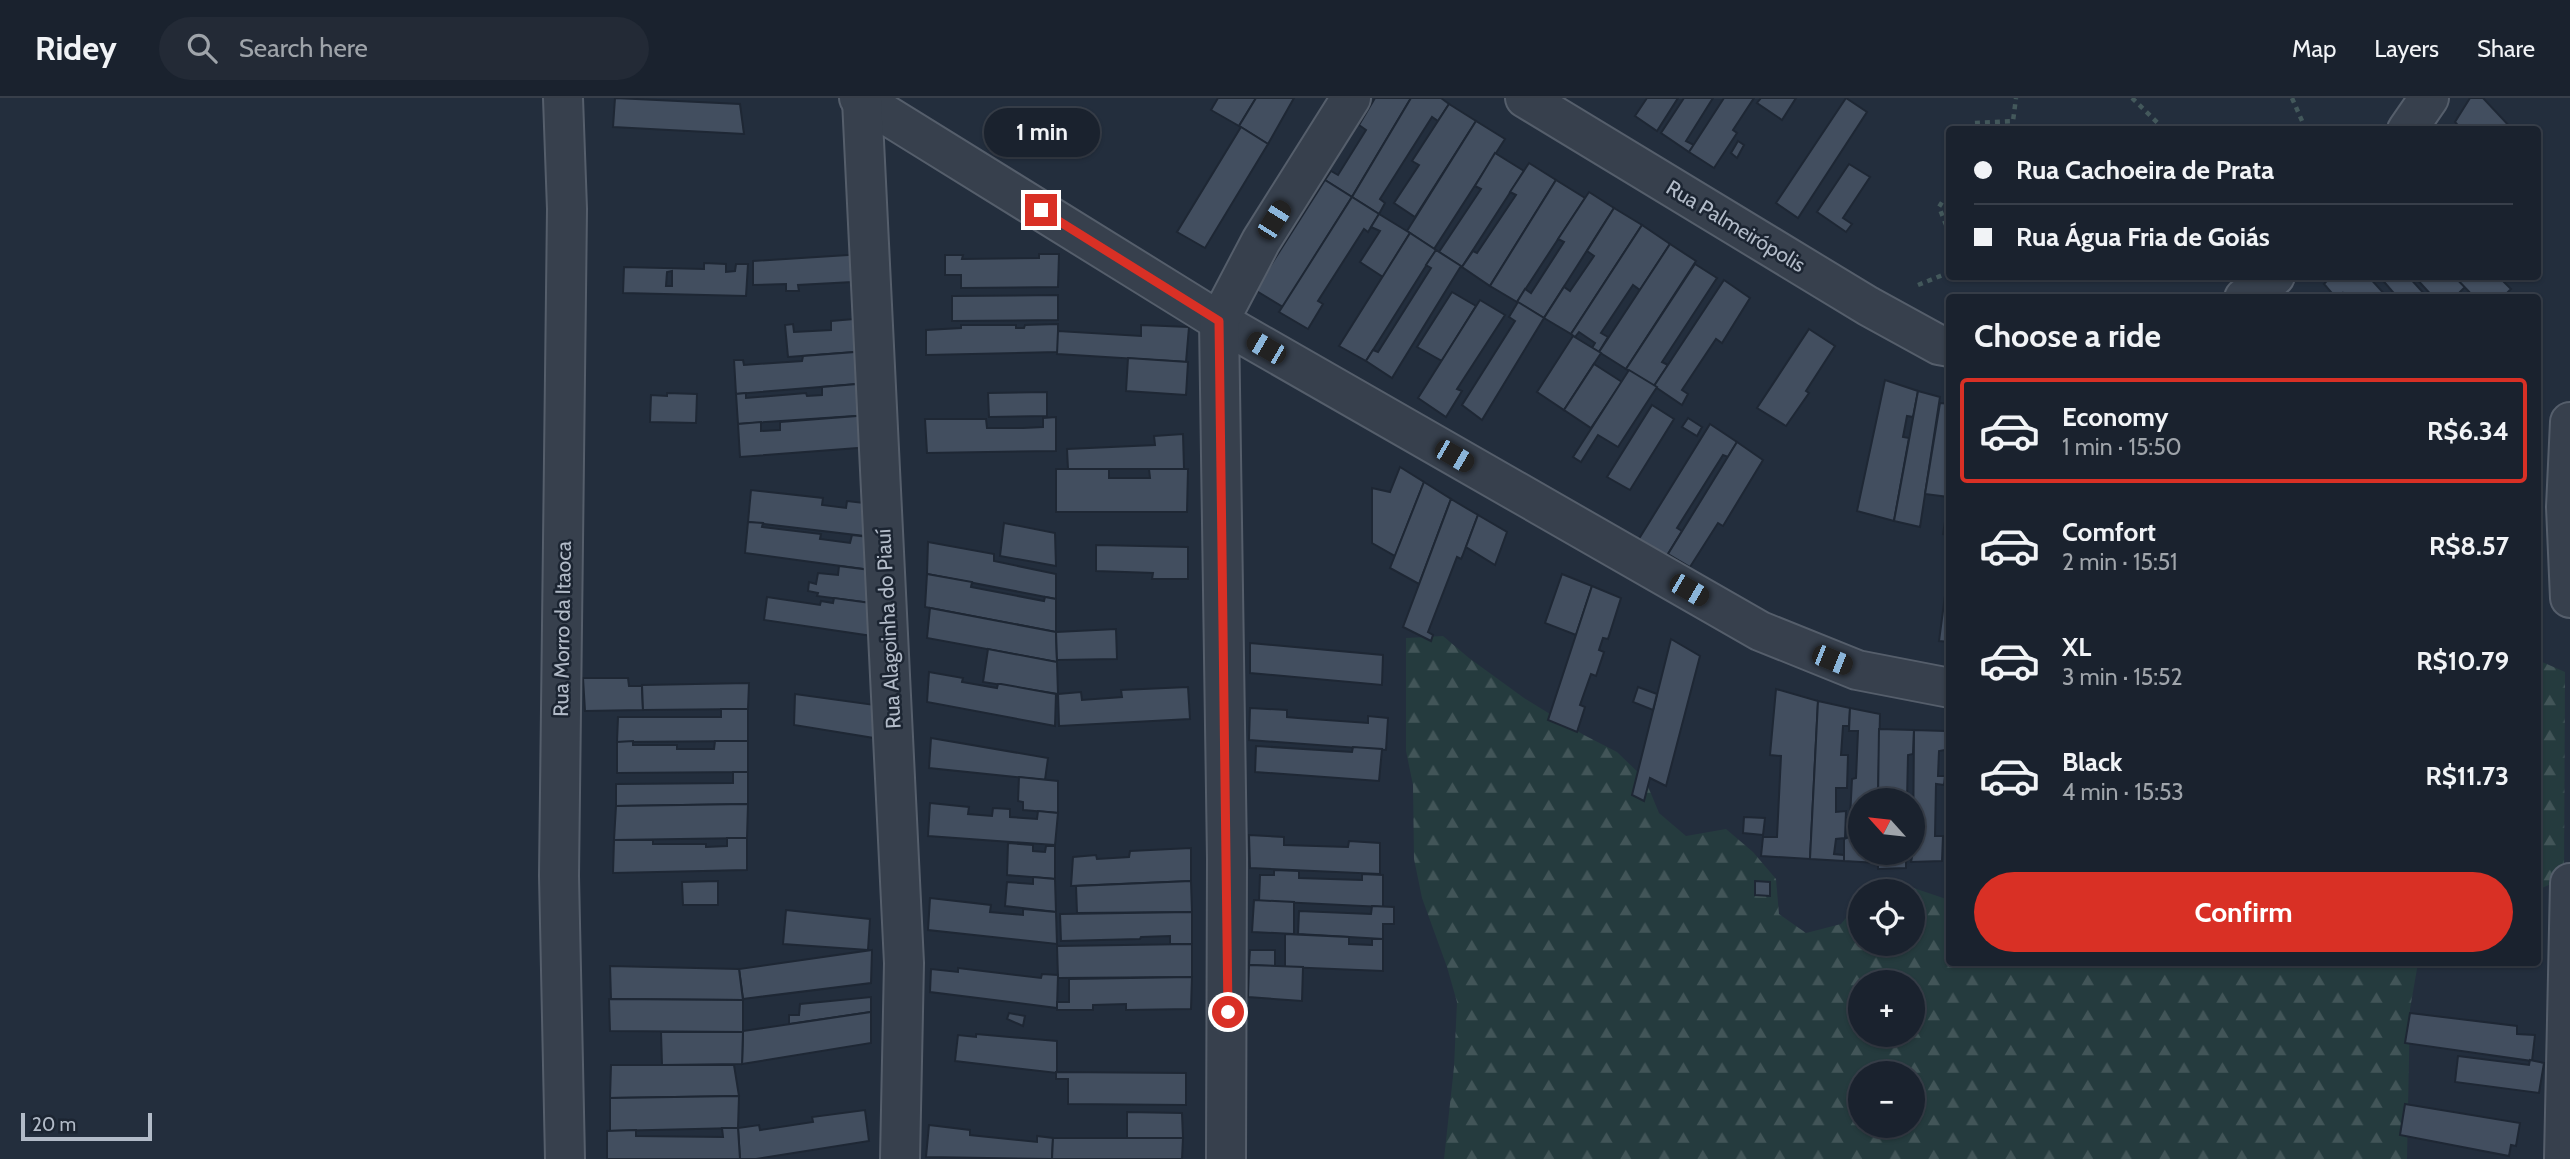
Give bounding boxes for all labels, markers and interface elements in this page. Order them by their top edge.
search box [159,17,649,80]
text: Ridey [35,28,117,68]
icon: search [183,29,221,67]
text: Search here [239,32,368,64]
text: Map [2292,34,2336,63]
text: Layers [2374,34,2439,63]
text: Share [2477,34,2535,63]
callout: 1 min [983,108,1099,158]
text: 1 min [1016,118,1068,146]
text: Rua Cachoeira de Prata [2016,154,2274,186]
street label: Rua Palmeirópolis [1662,175,1810,278]
route end [1025,194,1057,226]
car [1254,197,1295,243]
text: Rua Água Fria de Goiás [2016,221,2270,253]
text: Choose a ride [1974,316,2161,355]
car [1243,328,1290,368]
icon: car [1978,399,2041,462]
text: Economy [2062,401,2168,433]
text: R$6.34 [2427,415,2509,447]
text: 1 min · 15:50 [2062,433,2182,461]
car [1431,436,1478,476]
icon: car [1978,514,2041,577]
text: Comfort [2062,516,2156,548]
street label: Rua Alagoinha do Piauí [870,528,906,730]
text: R$8.57 [2429,530,2509,562]
street label: Rua Morro da Itaoca [548,541,576,717]
text: 2 min · 15:51 [2062,548,2178,576]
car [1666,570,1713,610]
icon: car [1978,629,2041,692]
text: XL [2062,631,2091,663]
car [1809,642,1856,678]
text: R$10.79 [2416,645,2509,677]
text: 3 min · 15:52 [2062,663,2183,691]
icon: car [1978,744,2041,807]
text: Black [2062,746,2122,778]
text: R$11.73 [2425,760,2509,792]
text: 4 min · 15:53 [2062,778,2184,806]
north arrow [1848,788,1925,864]
map controls [1848,788,1925,1138]
button: Confirm [1974,872,2513,952]
button: locate [1848,879,1925,956]
button: + [1848,970,1925,1047]
route start [1212,996,1244,1028]
button: − [1848,1061,1925,1138]
scale bar [21,1110,152,1142]
text: 20 m [32,1113,76,1136]

